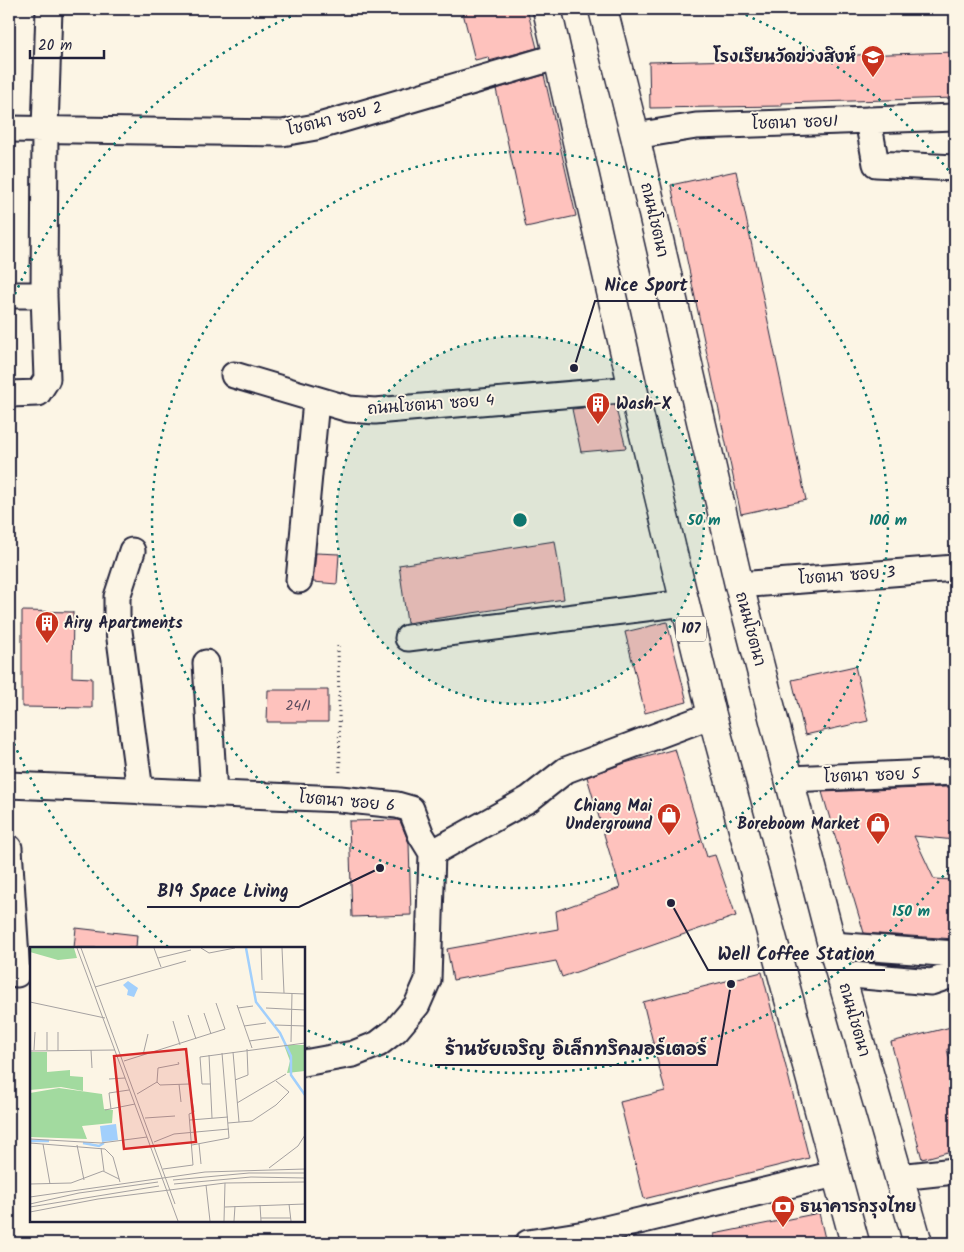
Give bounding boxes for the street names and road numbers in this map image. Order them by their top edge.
street label: โชตนา ซอย 2 [285,95,385,143]
street label: โชตนา ซอย1 [751,109,839,137]
street label: ถนนโชตนา [633,180,675,260]
street label: ถนนโชตนา ซอย 4 [367,388,496,422]
street label: โชตนา ซอย 3 [798,560,896,592]
street label: ถนนโชตนา [728,589,772,669]
road number: 107 [676,616,706,642]
street label: โชตนา ซอย 5 [823,762,922,790]
street label: โชตนา ซอย 6 [298,785,396,819]
street label: ถนนโชตนา [832,980,876,1060]

